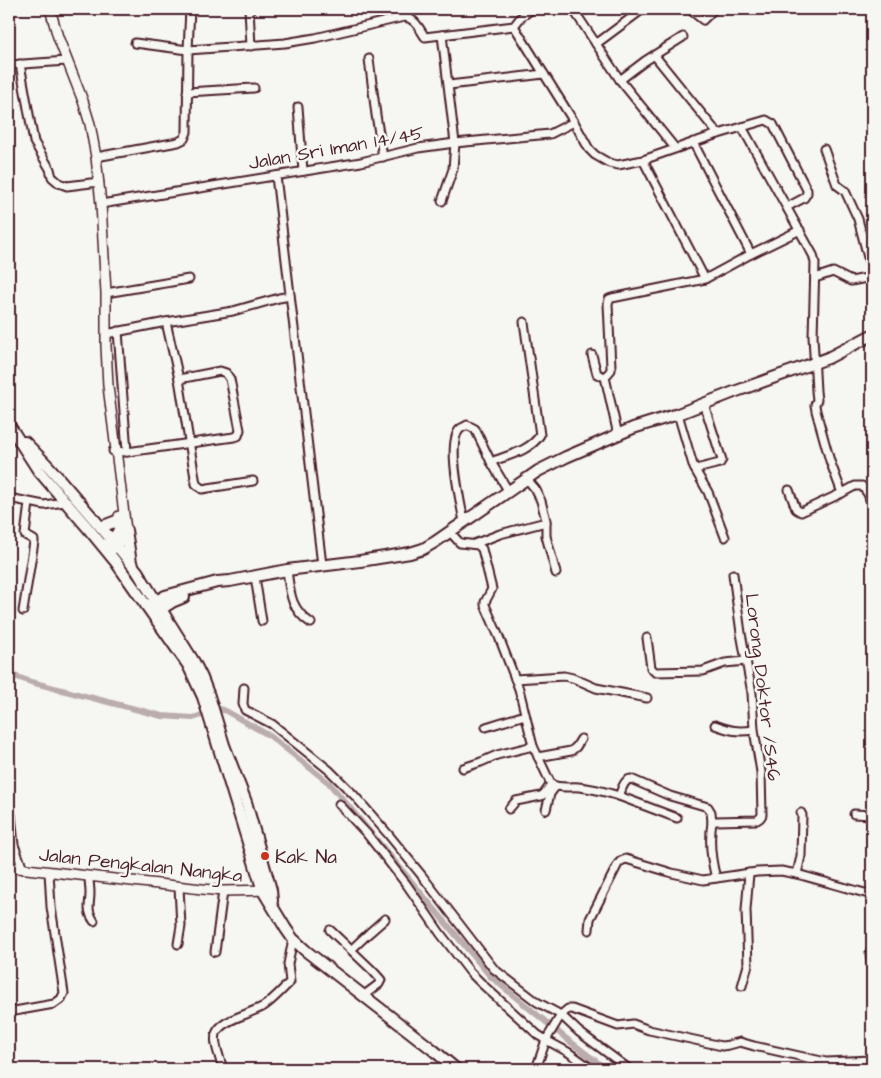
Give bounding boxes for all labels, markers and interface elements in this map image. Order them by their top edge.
street label: Jalan Sri Iman 14/45 [247,120,427,177]
street label: Lorong Doktor /S46 [737,592,787,783]
street label: Jalan Pengkalan Nangka [38,841,244,891]
place label: Kak Na [275,844,337,871]
marker: Kak Na [259,850,271,862]

